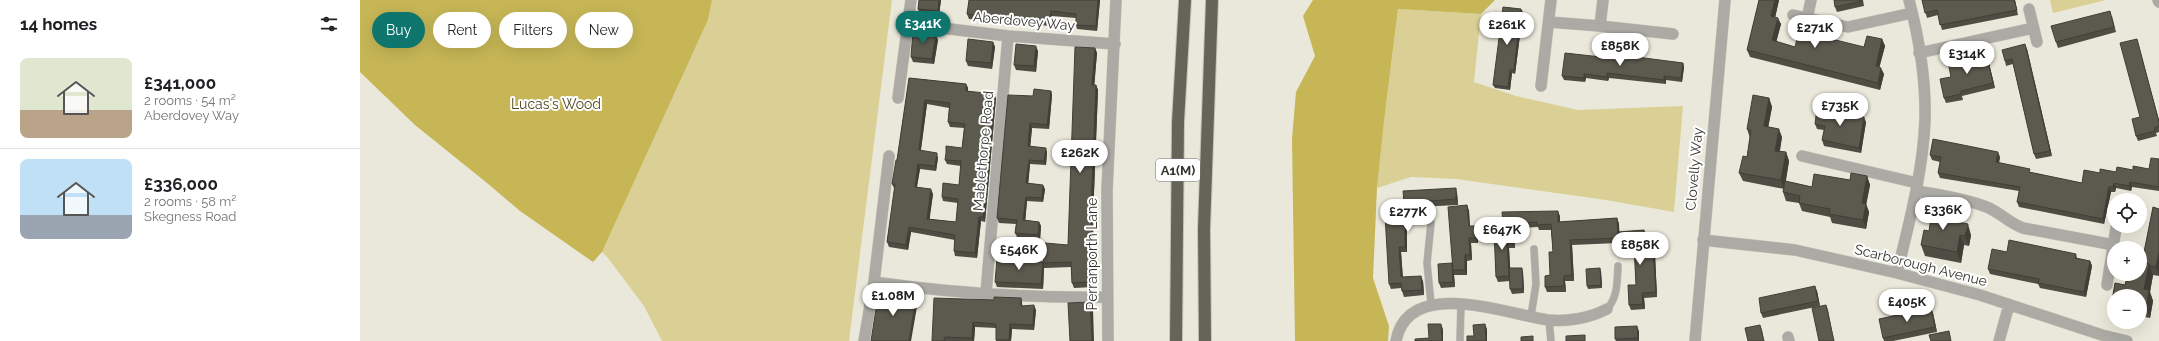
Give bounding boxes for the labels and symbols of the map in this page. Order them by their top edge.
street label: Aberdovey Way [972,9,1076,33]
pin: £341K [895,11,951,45]
pin: £261K [1479,12,1535,46]
pin: £271K [1787,15,1843,49]
pin: £858K [1592,33,1648,67]
pin: £314K [1939,41,1995,75]
street label: Mablethorpe Road [970,90,996,212]
pin: £735K [1812,93,1868,127]
park label: Lucas's Wood [511,96,601,112]
street label: Clovelly Way [1682,126,1706,211]
pin: £262K [1052,140,1108,174]
road number: A1(M) [1156,159,1200,181]
pin: £336K [1915,197,1971,231]
street label: Perranporth Lane [1084,198,1100,310]
pin: £277K [1380,199,1436,233]
pin: £647K [1474,217,1530,251]
pin: £858K [1612,232,1668,266]
pin: £546K [991,237,1047,271]
street label: Scarborough Avenue [1853,241,1989,289]
pin: £1.08M [860,283,926,317]
pin: £405K [1879,289,1935,323]

